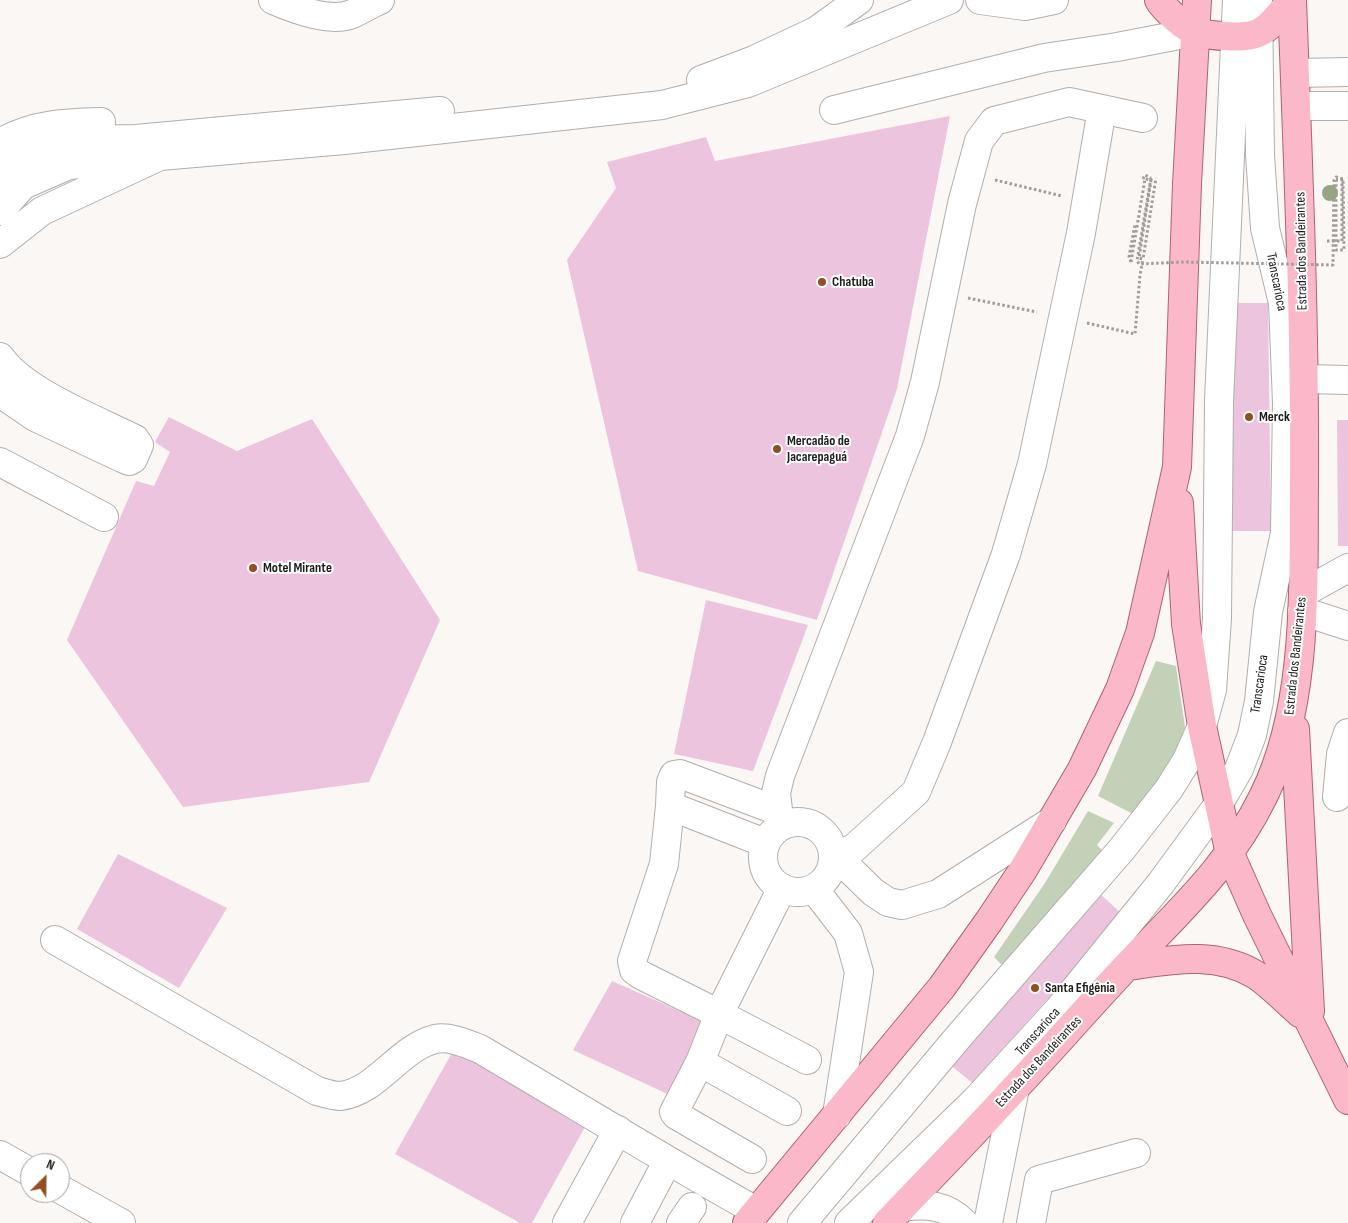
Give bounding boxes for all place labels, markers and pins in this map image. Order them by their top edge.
place label: Chatuba [832,274,874,290]
marker: Chatuba [816,276,828,288]
place label: Merck [1259,409,1290,425]
marker: Merck [1243,411,1255,423]
place label: Mercadão de Jacarepaguá [787,433,850,466]
marker: Mercadão de Jacarepaguá [771,443,783,455]
place label: Motel Mirante [263,560,332,576]
marker: Motel Mirante [247,562,259,574]
place label: Santa Efigênia [1045,980,1115,996]
marker: Santa Efigênia [1029,982,1041,994]

